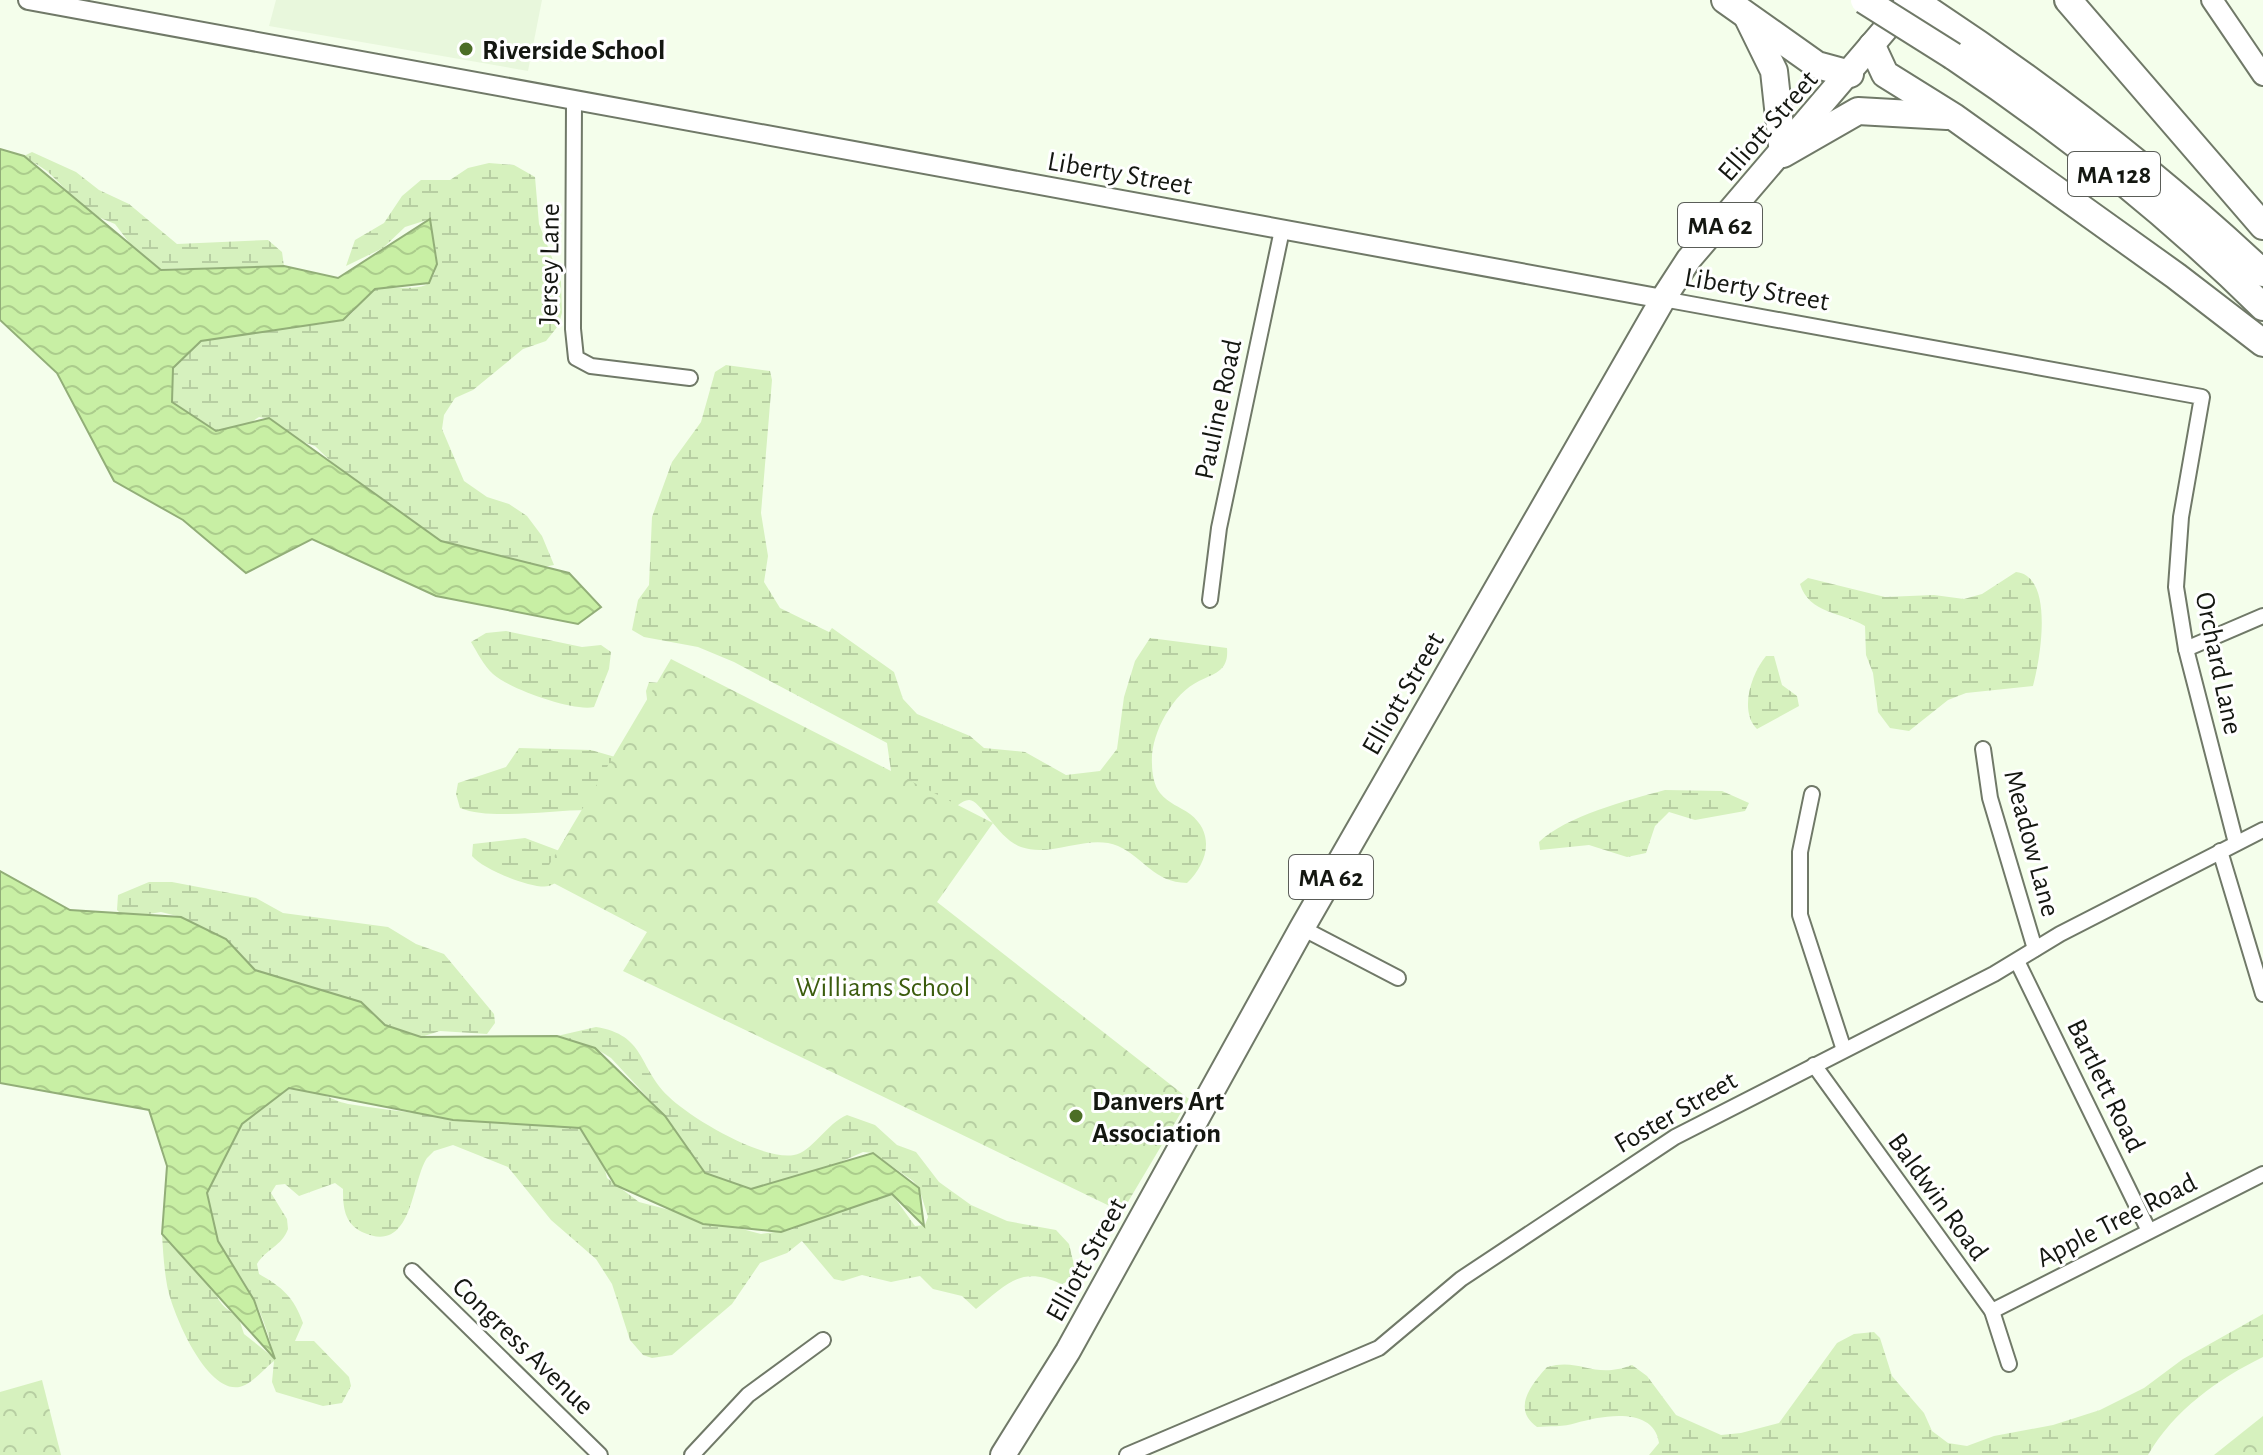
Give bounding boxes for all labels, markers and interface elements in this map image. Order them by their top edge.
place label: Riverside School [482,37,665,65]
marker: Riverside School [457,40,475,58]
street label: Elliott Street [1713,66,1824,187]
street label: Liberty Street [1045,147,1194,200]
road number: MA 128 [2068,152,2160,196]
street label: Jersey Lane [535,203,565,325]
road number: MA 62 [1678,203,1762,247]
street label: Liberty Street [1682,263,1831,316]
street label: Pauline Road [1190,337,1247,482]
street label: Orchard Lane [2189,590,2247,737]
street label: Elliott Street [1358,628,1450,760]
street label: Meadow Lane [1998,767,2064,920]
road number: MA 62 [1289,855,1373,899]
park label: Williams School [796,974,970,1002]
street label: Bartlett Road [2061,1015,2149,1157]
street label: Foster Street [1610,1067,1742,1159]
place label: Danvers Art Association [1092,1088,1224,1148]
marker: Danvers Art Association [1067,1107,1085,1125]
street label: Baldwin Road [1882,1128,1993,1266]
street label: Apple Tree Road [2032,1168,2202,1273]
street label: Elliott Street [1041,1194,1132,1326]
street label: Congress Avenue [447,1272,599,1421]

